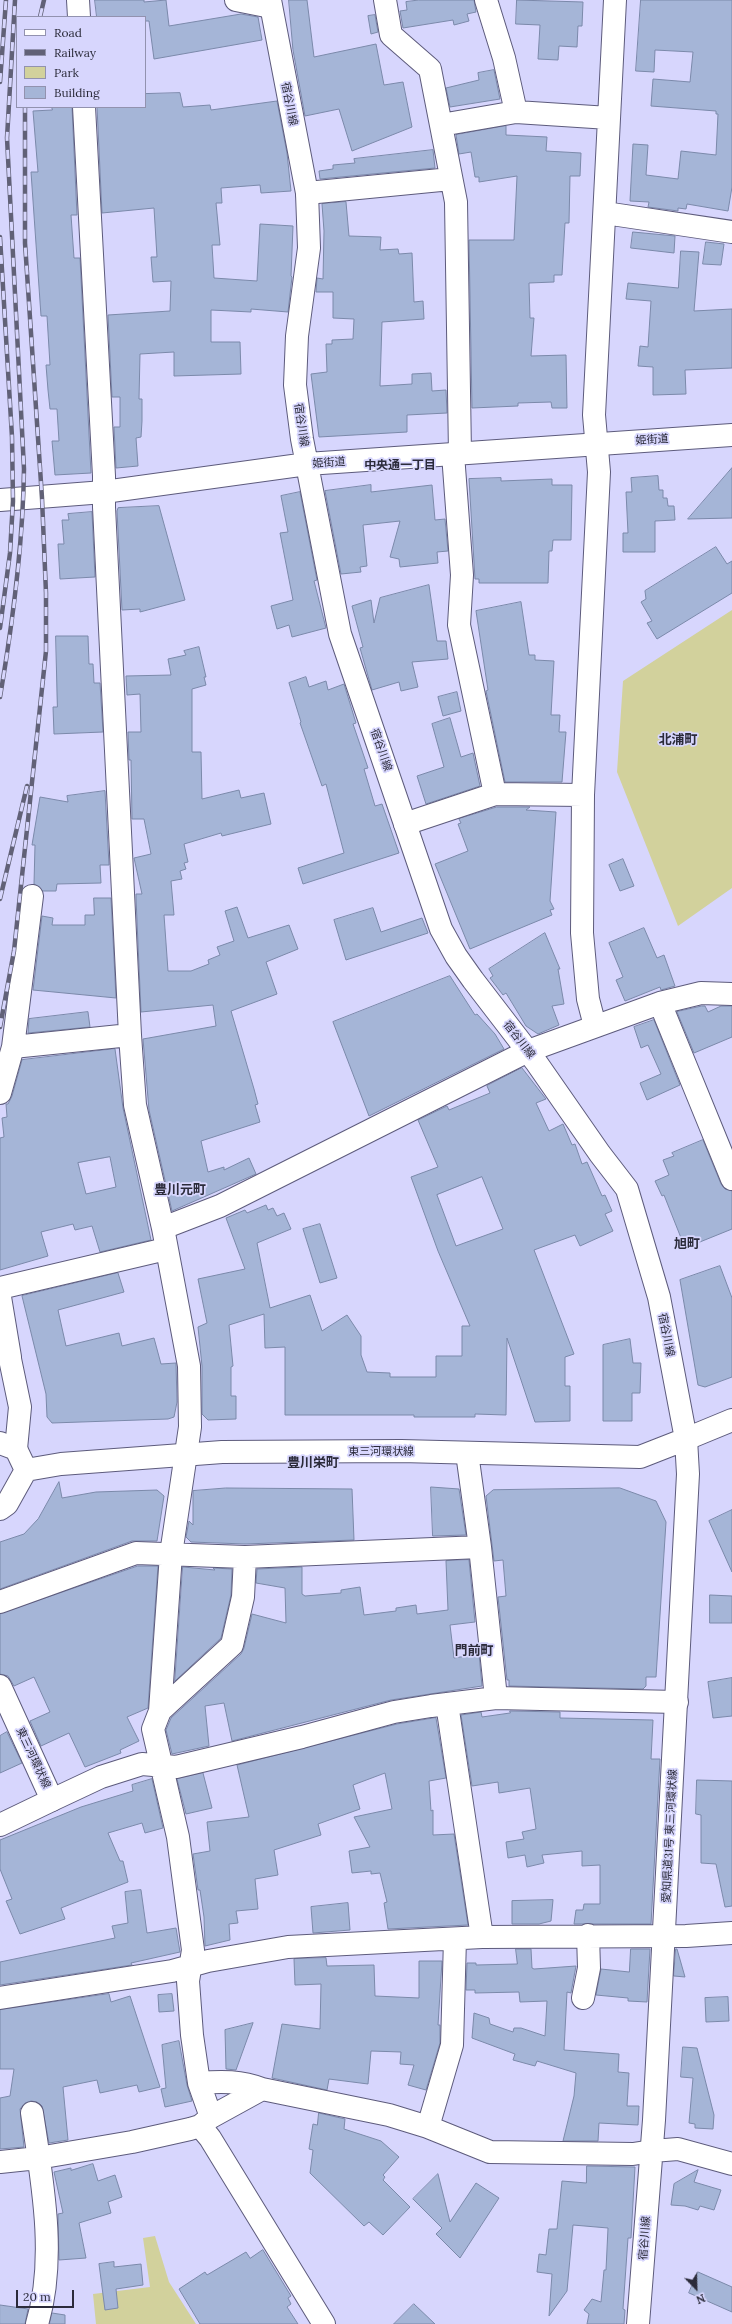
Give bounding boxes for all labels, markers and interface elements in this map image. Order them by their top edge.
legend [16,16,146,108]
text: Road [54,25,82,40]
text: Railway [54,45,96,60]
text: Park [54,65,79,80]
street label: 宿谷川線 [278,81,300,127]
text: Building [54,85,100,100]
street label: 宿谷川線 [291,402,311,448]
street label: 姫街道 [635,433,669,447]
street label: 姫街道 [312,455,346,471]
district label: 中央通一丁目 [364,459,436,473]
street label: 宿谷川線 [368,727,394,773]
district label: 北浦町 [659,732,697,748]
street label: 宿谷川線 [500,1019,538,1061]
district label: 豊川元町 [154,1182,206,1198]
district label: 旭町 [674,1236,700,1252]
street label: 宿谷川線 [655,1312,677,1358]
street label: 東三河環状線 [348,1445,414,1459]
district label: 豊川栄町 [287,1455,339,1471]
district label: 門前町 [455,1643,493,1659]
street label: 東三河環状線 [13,1725,53,1791]
street label: 愛知県道31号 東三河環状線 [660,1769,680,1903]
street label: 宿谷川線 [637,2216,653,2260]
north arrow [676,2268,716,2308]
scale bar [18,2282,76,2308]
text: 20 m [23,2289,51,2304]
text: N [694,2291,707,2307]

